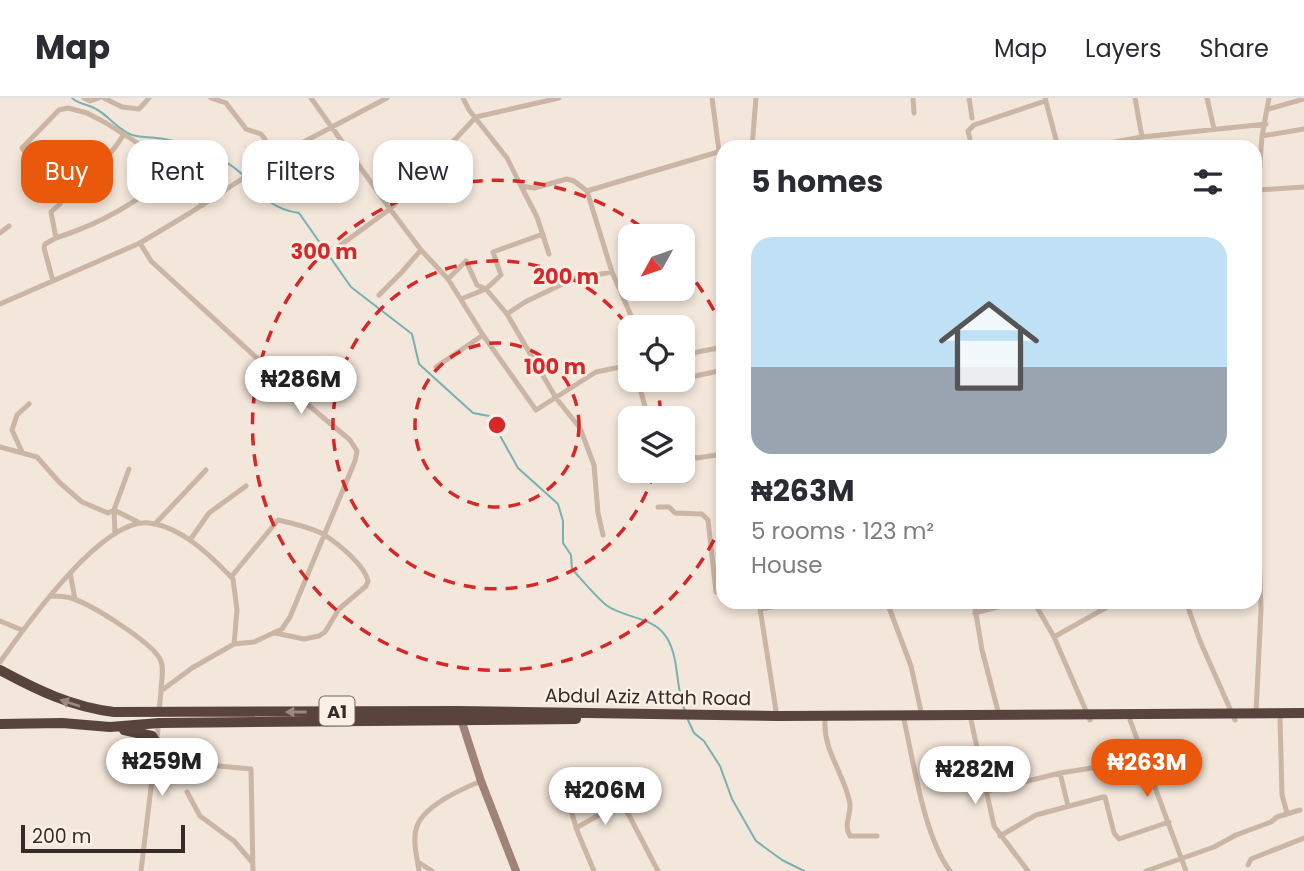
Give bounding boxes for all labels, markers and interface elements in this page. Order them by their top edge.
text: Map [35,24,110,71]
text: Map [994,32,1047,65]
text: Layers [1085,32,1161,65]
text: Share [1199,32,1269,65]
chip: Buy [21,140,113,203]
chip: Rent [127,140,228,203]
chip: Filters [242,140,359,203]
chip: New [373,140,473,203]
text: 5 homes [751,160,883,203]
icon: filters [1189,163,1227,201]
north arrow [618,224,695,301]
map controls [618,224,695,483]
text: 300 m [291,237,357,266]
text: 200 m [533,262,599,291]
icon: home [926,283,1052,409]
button: locate [618,315,695,392]
text: 100 m [524,352,586,381]
pin: ₦286M [252,356,350,416]
text: ₦286M [261,363,341,395]
button: layers [618,406,695,483]
centre of rings [485,413,509,437]
text: ₦263M [751,469,855,512]
text: 5 rooms · 123 m² [751,515,934,547]
text: House [751,549,823,581]
street label: Abdul Aziz Attah Road [545,682,751,712]
road number: A1 [320,696,354,726]
one-way arrow [59,697,80,708]
one-way arrow [285,706,307,717]
pin: ₦259M [113,738,211,798]
pin: ₦263M [1098,740,1196,799]
text: ₦259M [122,745,202,777]
pin: ₦282M [926,746,1024,806]
text: ₦263M [1107,746,1187,778]
text: ₦282M [936,753,1014,785]
pin: ₦206M [556,768,654,827]
text: ₦206M [565,774,645,806]
scale bar [21,822,186,854]
text: 200 m [32,823,91,850]

